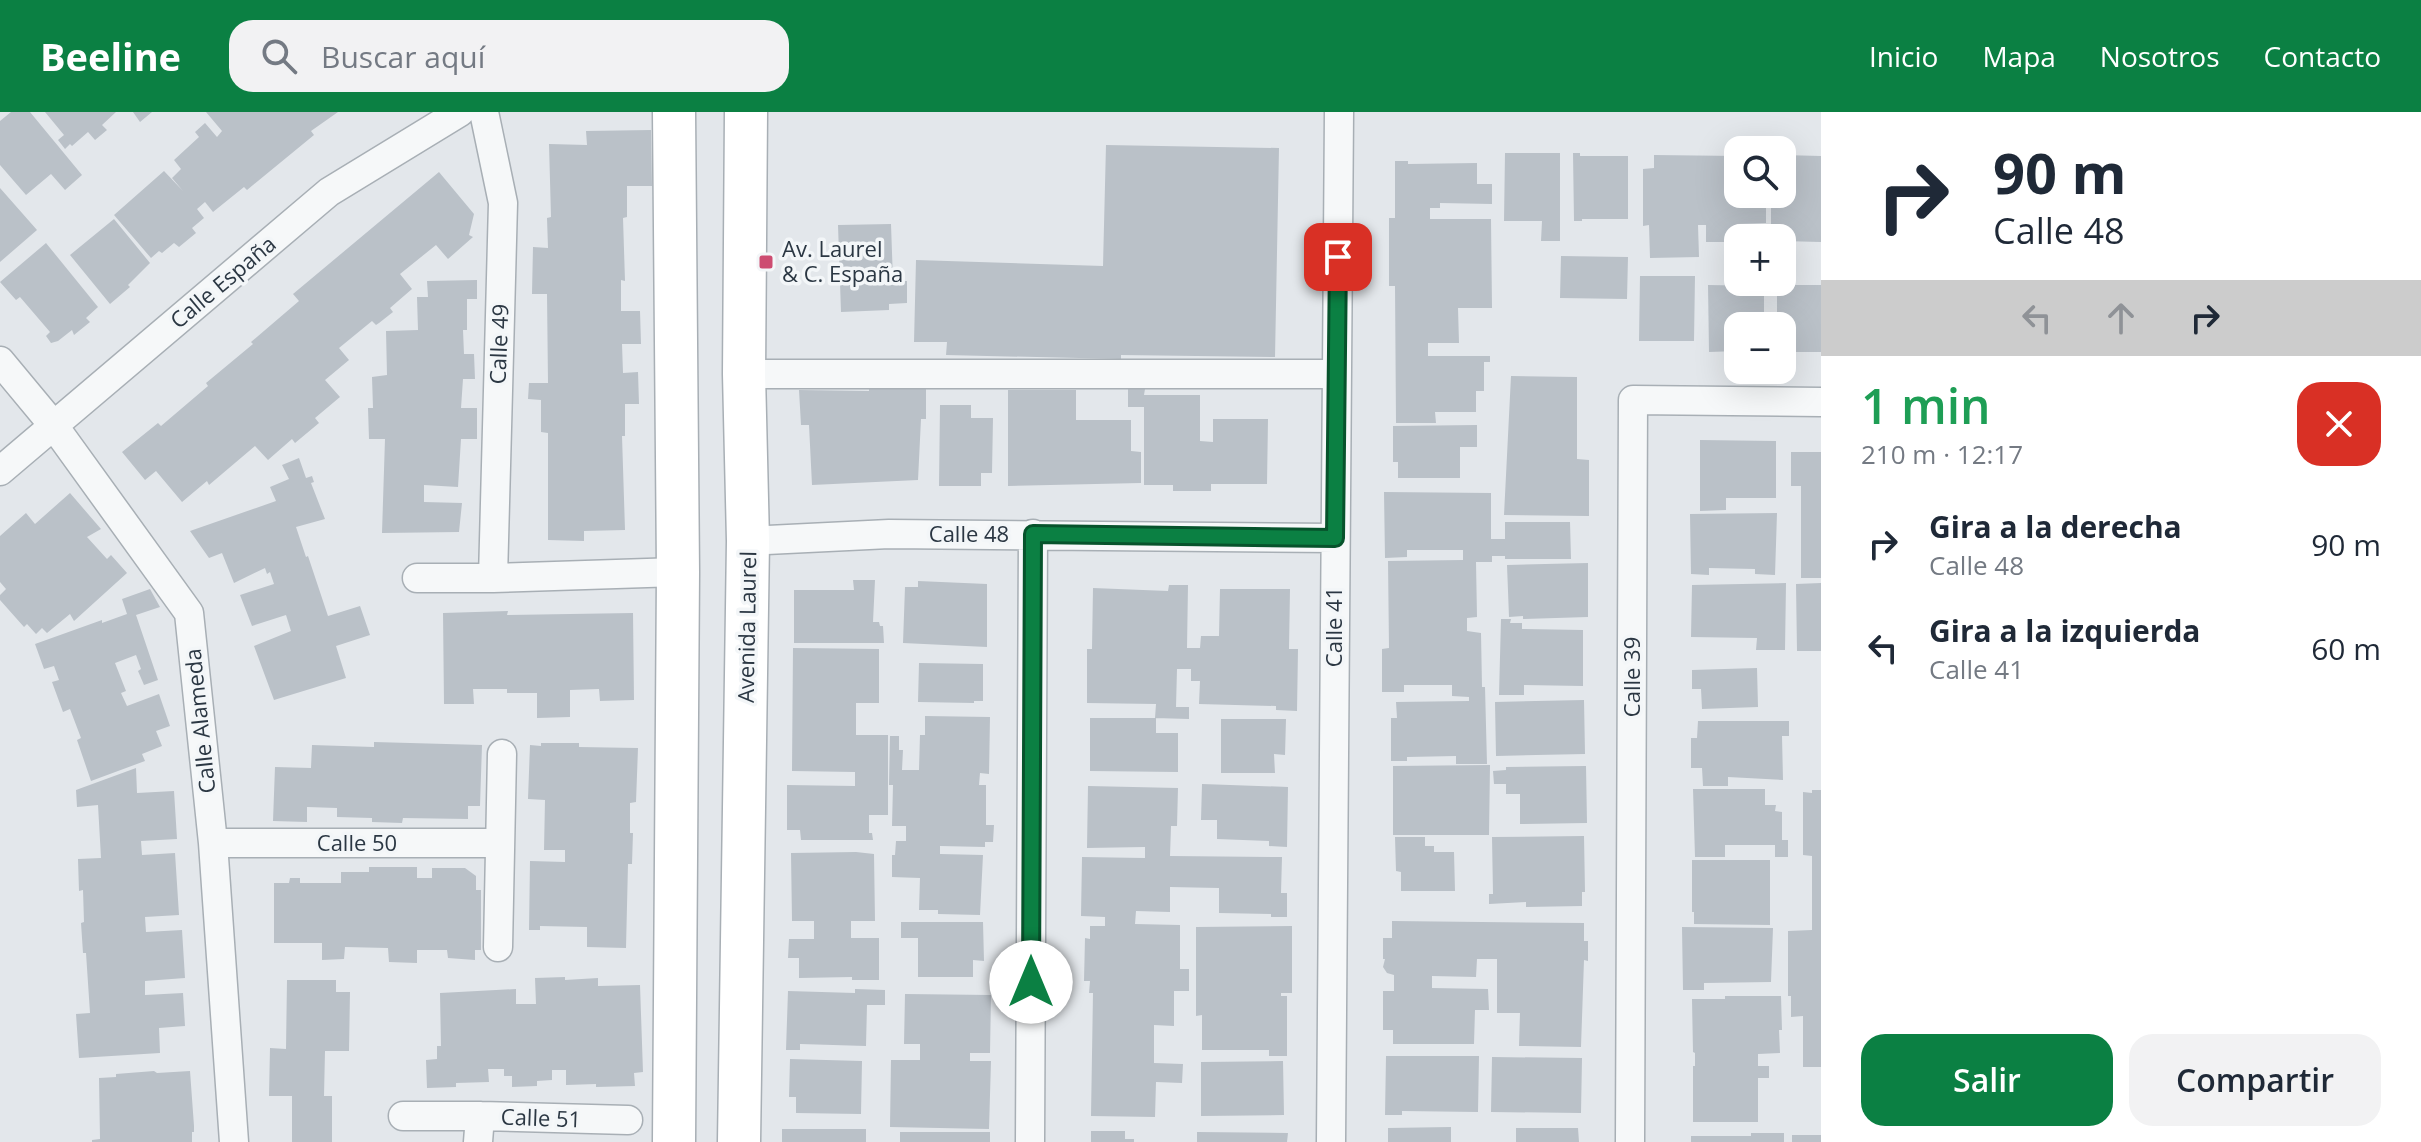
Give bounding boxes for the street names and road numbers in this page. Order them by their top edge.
street label: Calle España [163,228,282,334]
street label: Calle 49 [482,303,514,385]
street label: Calle 48 [929,518,1009,548]
street label: Avenida Laurel [730,551,762,703]
street label: Calle 41 [1318,587,1348,667]
street label: Calle 39 [1616,637,1646,717]
street label: Calle Alameda [176,647,222,795]
street label: Calle 50 [317,827,397,857]
street label: Calle 51 [500,1101,582,1133]

